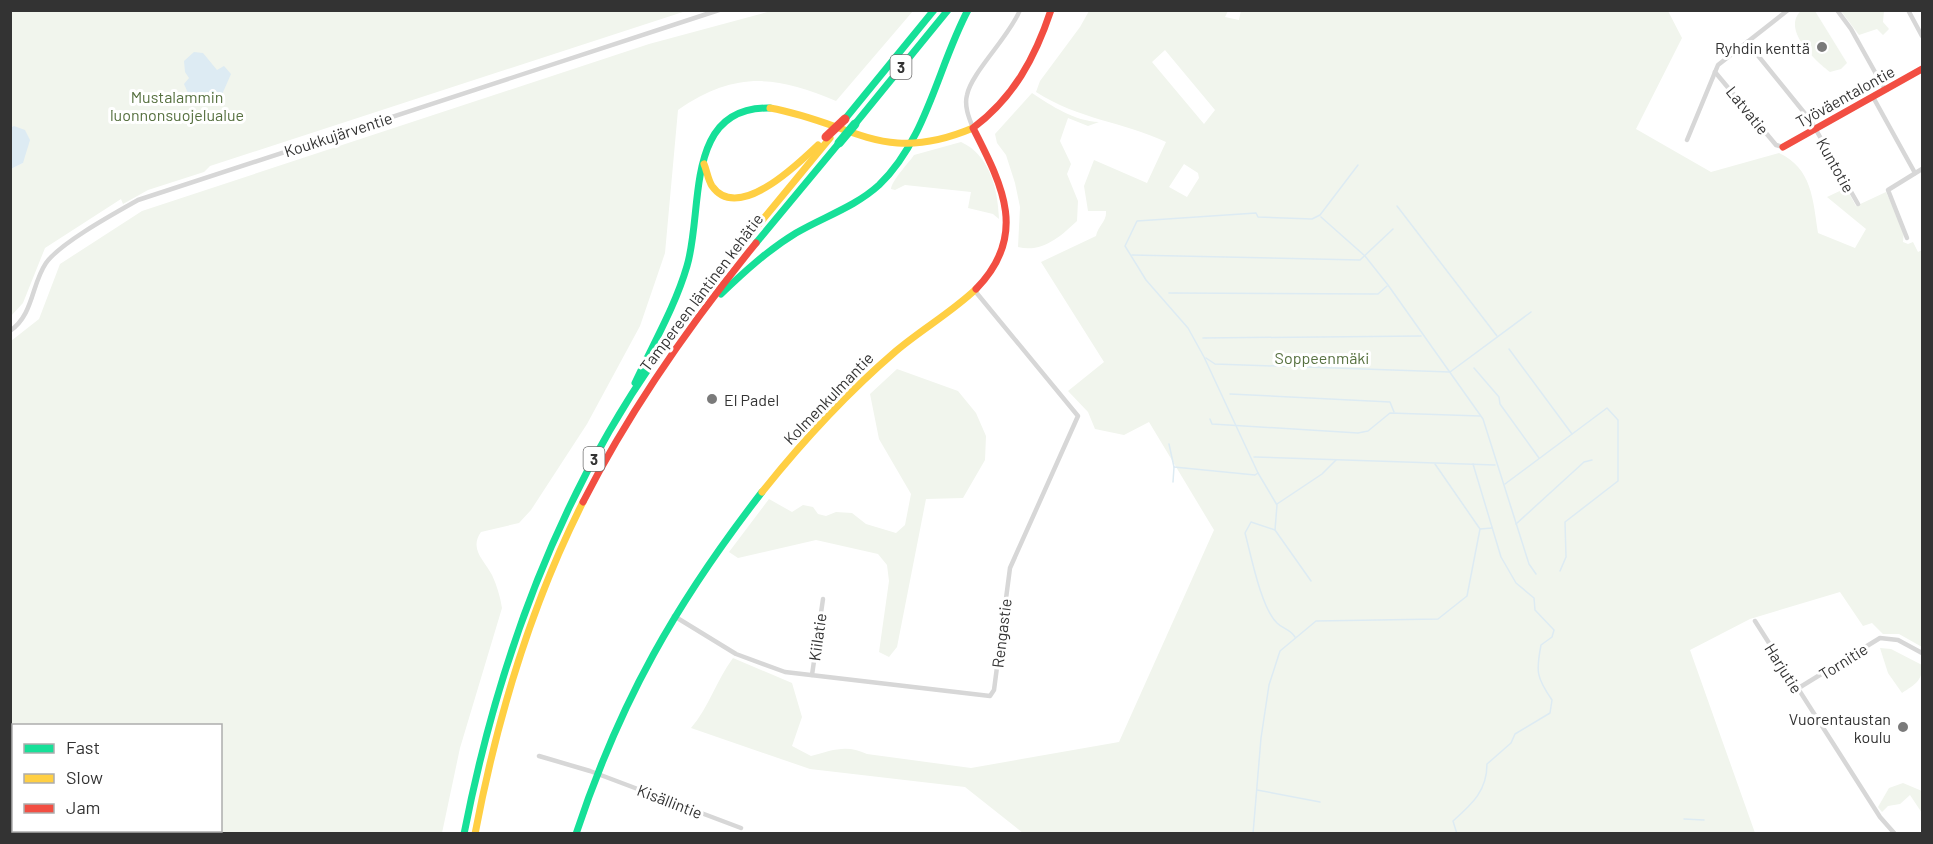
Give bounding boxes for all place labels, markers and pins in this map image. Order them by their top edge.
place label: Ryhdin kenttä [1715,38,1810,57]
marker: Ryhdin kenttä [1815,40,1829,54]
place label: El Padel [724,390,779,409]
marker: El Padel [705,392,719,406]
place label: Vuorentaustan koulu [1789,709,1891,746]
marker: Vuorentaustan koulu [1896,720,1910,734]

